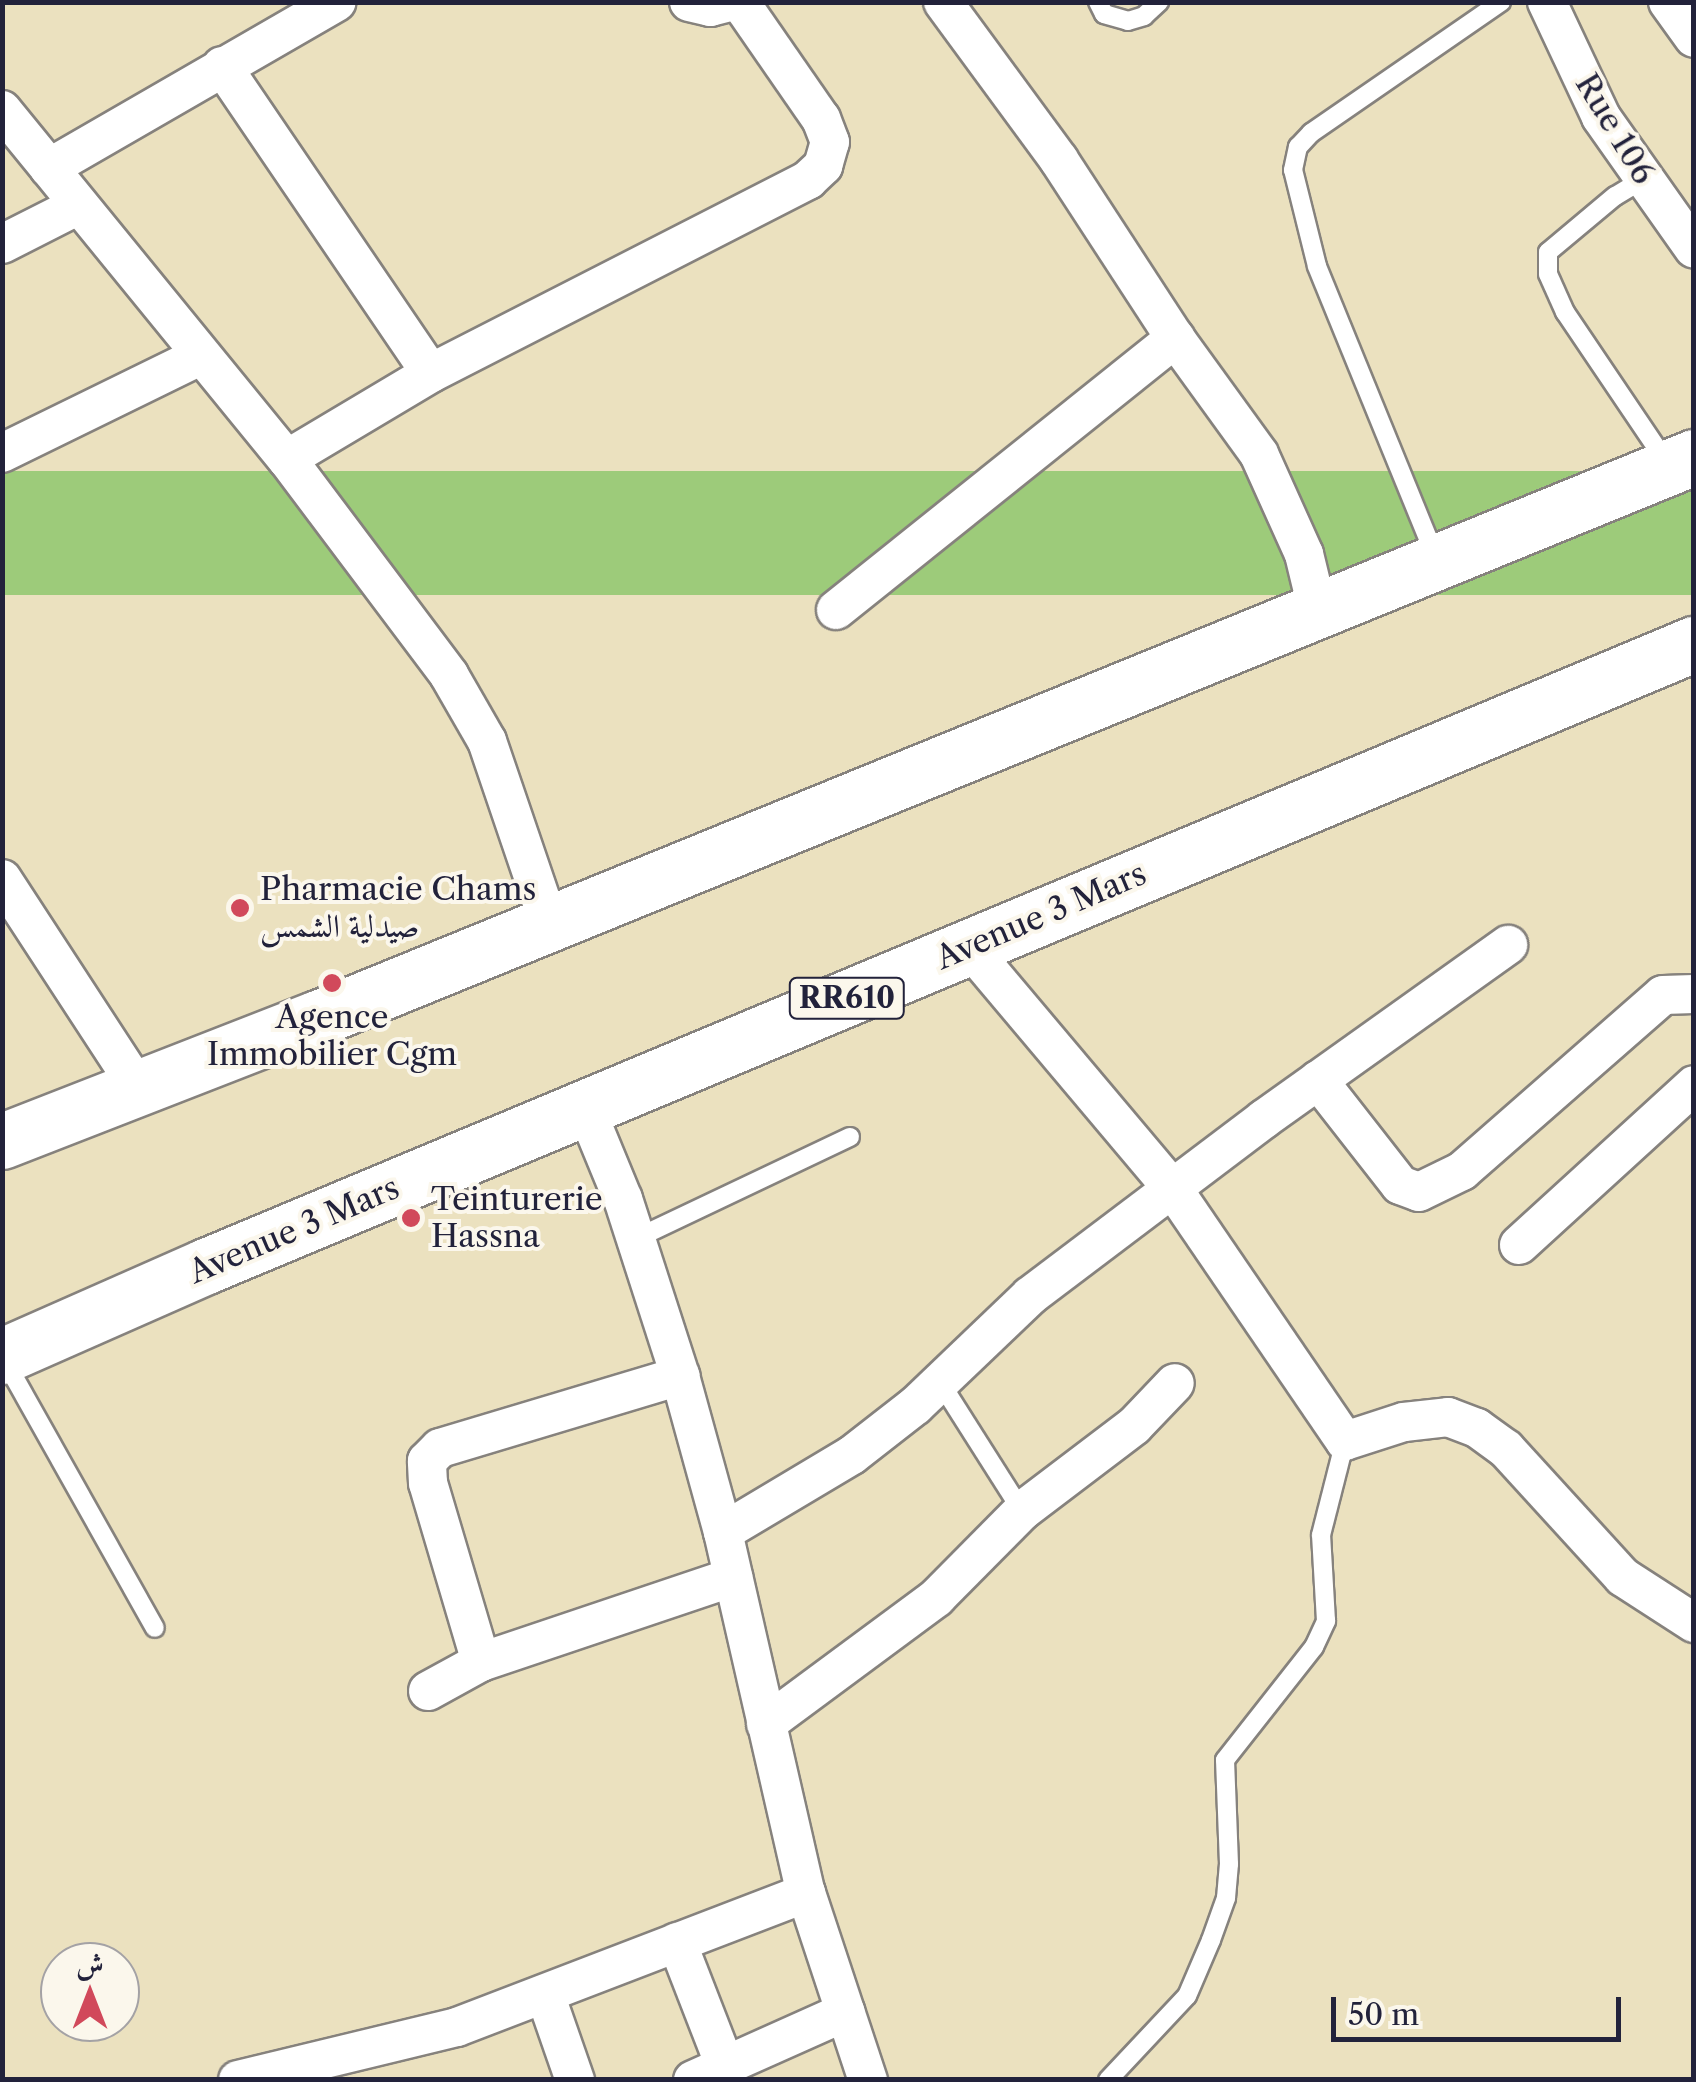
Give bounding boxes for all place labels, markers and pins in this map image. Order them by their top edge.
place label: Pharmacie Chams صيدلية الشمس [260,871,536,946]
marker: Pharmacie Chams صيدلية الشمس [229,897,251,919]
marker: Agence Immobilier Cgm [321,972,343,994]
place label: Agence Immobilier Cgm [207,999,457,1074]
place label: Teinturerie Hassna [431,1181,603,1256]
marker: Teinturerie Hassna [400,1207,422,1229]

